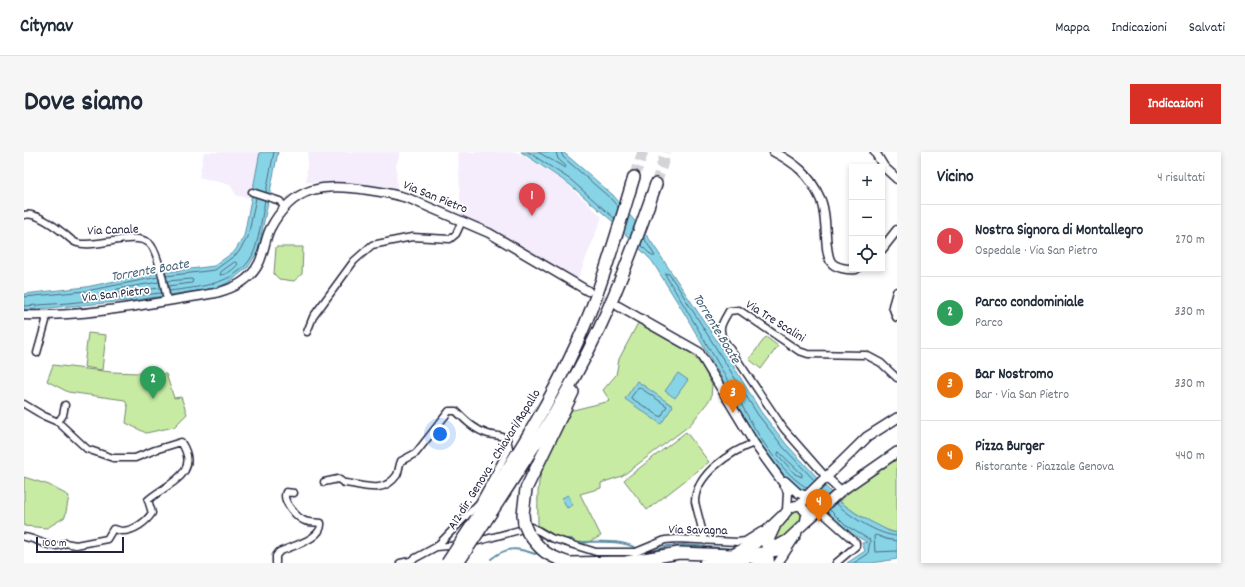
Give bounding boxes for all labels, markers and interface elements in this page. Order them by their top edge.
text: Citynav [20,14,73,41]
text: Mappa [1055,18,1090,38]
text: Indicazioni [1112,18,1167,38]
text: Salvati [1189,18,1225,38]
text: Dove siamo [24,84,143,124]
button: Indicazioni [1130,84,1221,124]
map controls [849,164,885,272]
button: + [849,164,885,200]
text: Vicino [937,166,974,190]
text: 4 risultati [1157,169,1205,188]
street label: Via San Pietro [400,176,470,220]
pin: 1 [519,183,545,216]
button: − [849,200,885,236]
text: Nostra Signora di Montallegro [975,220,1143,242]
street label: Via Canale [87,221,139,241]
text: 1 [949,231,951,250]
text: 270 m [1175,231,1205,250]
button: locate [849,236,885,272]
text: Ospedale · Via San Pietro [975,242,1098,261]
water label: Torrente Boate [109,254,191,288]
street label: Via San Pietro [81,281,151,309]
water label: Torrente Boate [687,290,745,369]
text: Parco condominiale [975,292,1084,314]
street label: Via Tre Scalini [741,296,809,348]
text: 2 [947,303,953,322]
text: 330 m [1174,303,1205,322]
text: Parco [975,314,1003,333]
text: Bar Nostromo [975,364,1053,386]
pin: 2 [140,366,166,399]
text: 3 [947,375,953,394]
text: 330 m [1174,375,1205,394]
pin: 3 [720,380,746,413]
street label: A12 dir. Genova - Chiavari/Rapallo [444,386,546,534]
text: Bar · Via San Pietro [975,386,1069,405]
your location [430,424,450,444]
text: Pizza Burger [975,436,1044,458]
text: 4 [947,447,953,466]
text: 440 m [1175,447,1205,466]
text: Ristorante · Piazzale Genova [975,458,1114,477]
pin: 4 [806,489,832,522]
street label: Via Savagna [668,521,728,541]
scale bar [36,535,124,554]
text: 100 m [42,536,66,552]

